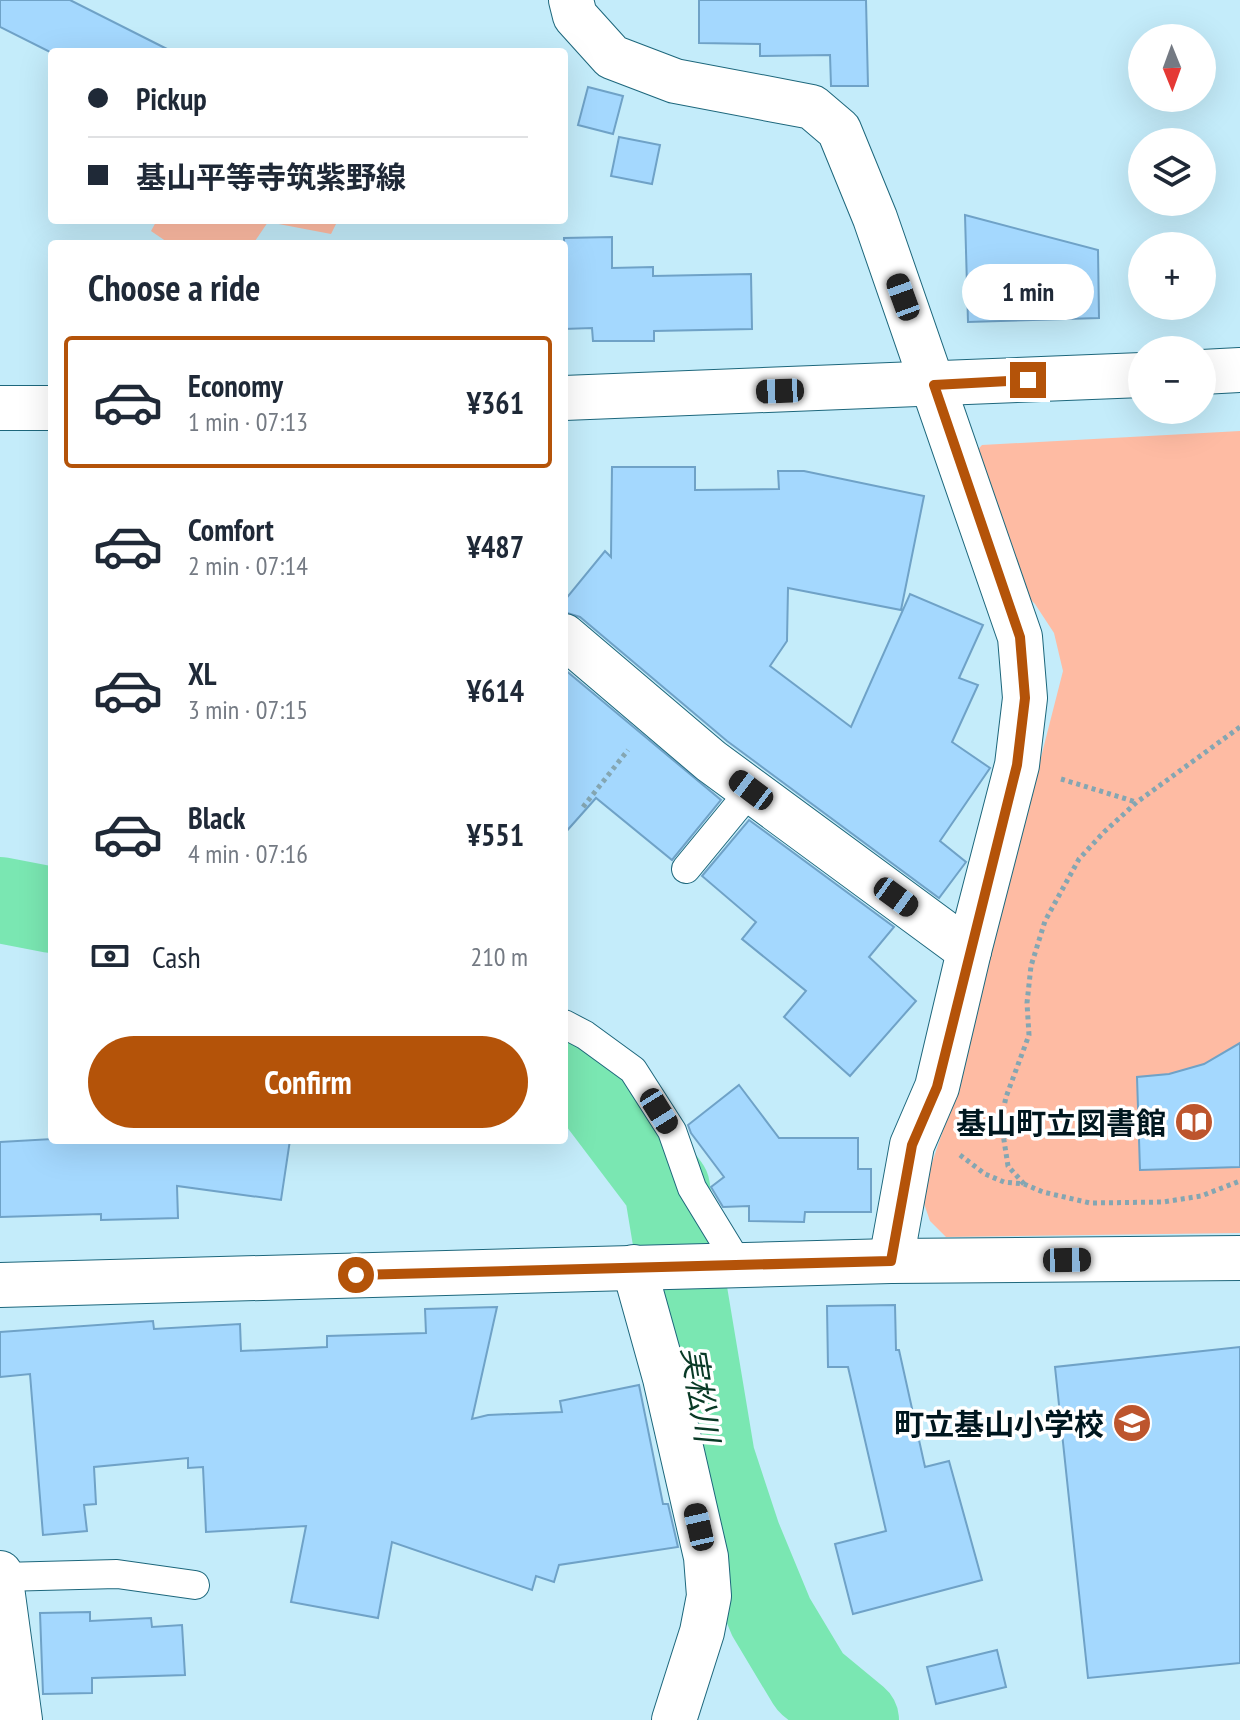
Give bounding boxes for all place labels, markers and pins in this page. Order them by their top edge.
library icon: 基山町立図書館 [1173,1101,1215,1143]
place label: 基山町立図書館 [956,1103,1166,1142]
school or university icon: 町立基山小学校 [1111,1402,1153,1444]
place label: 町立基山小学校 [894,1404,1104,1443]

